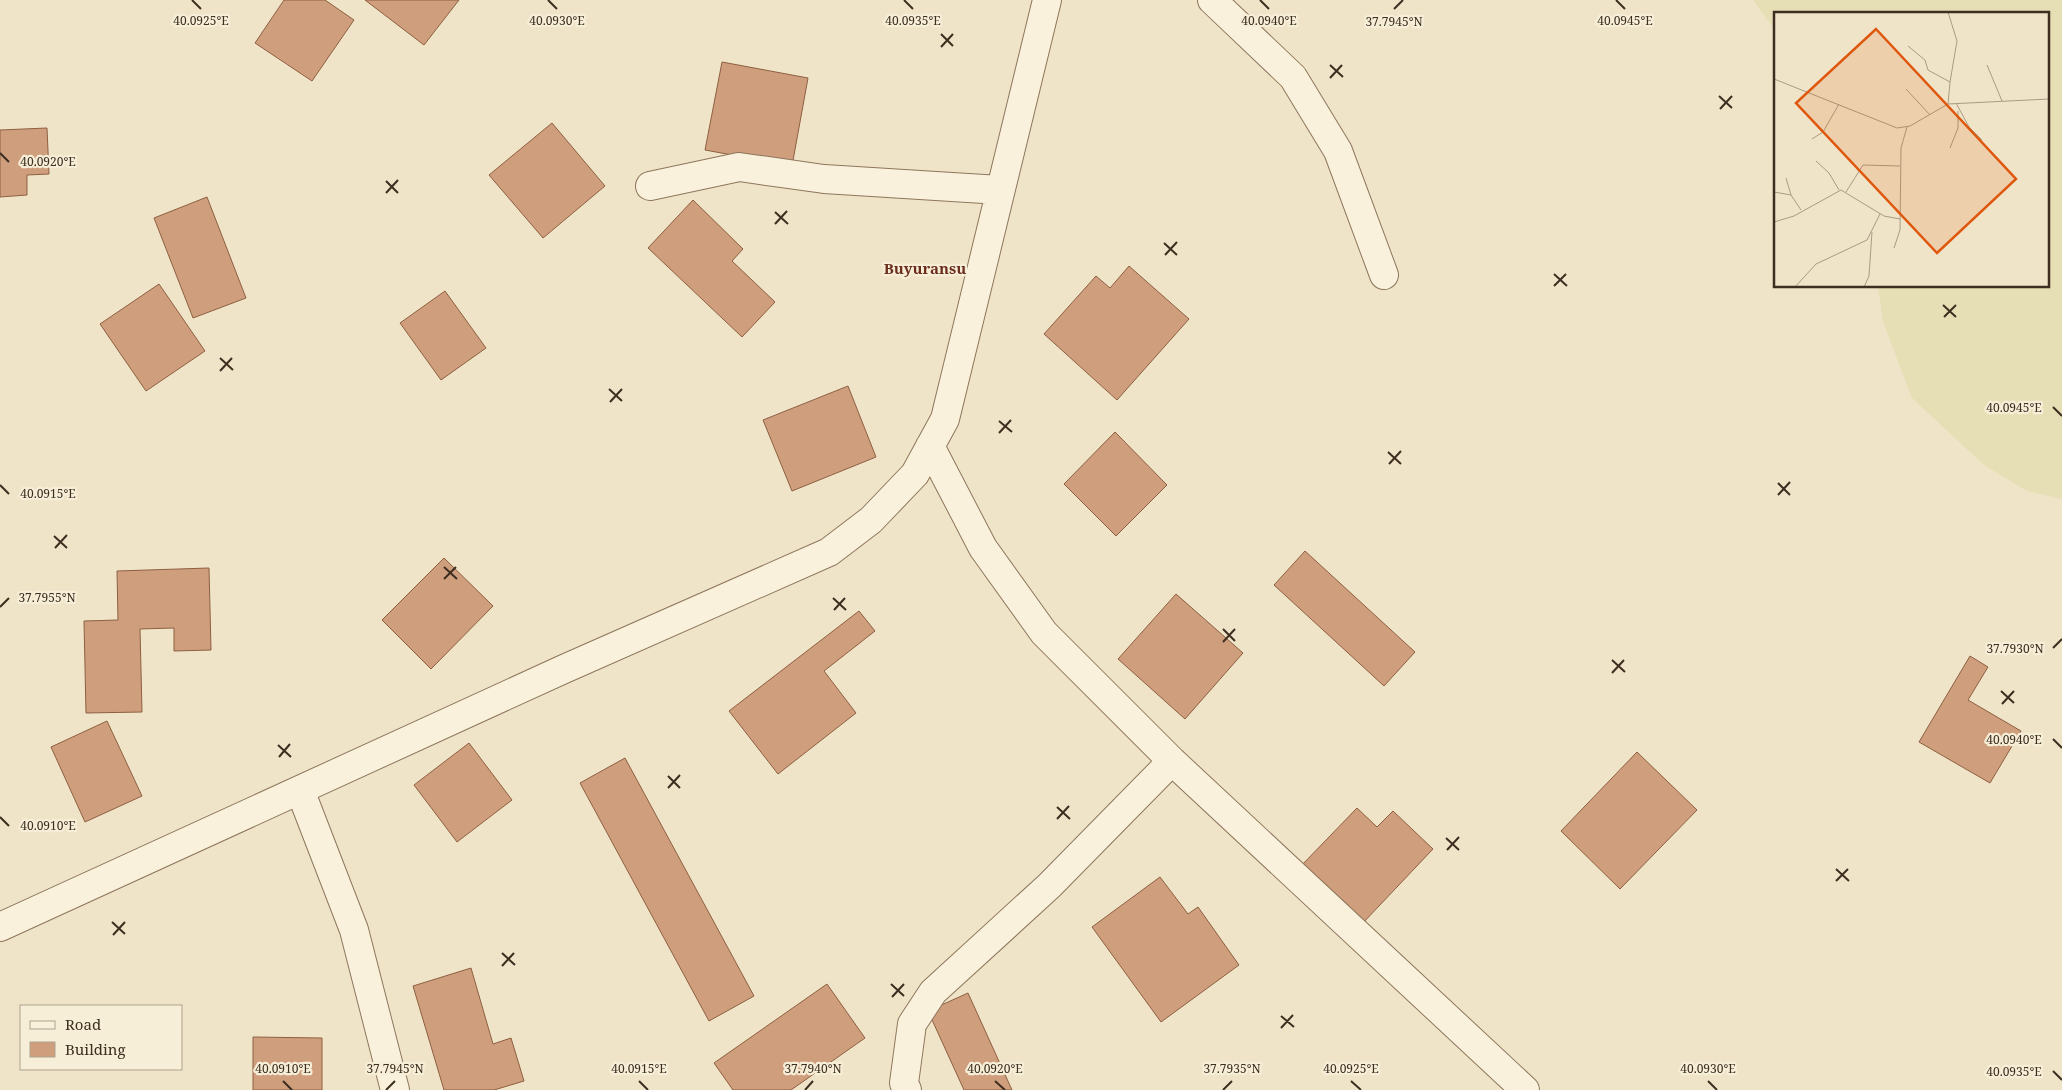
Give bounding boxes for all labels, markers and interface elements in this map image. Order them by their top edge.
text: 40.0925°E [173,12,229,29]
text: 40.0930°E [529,12,585,29]
text: 40.0935°E [885,12,941,29]
text: 40.0940°E [1241,12,1297,29]
text: 40.0945°E [1597,12,1653,29]
inset map [1774,12,2050,288]
text: 37.7945°N [1365,13,1423,30]
text: 40.0920°E [20,153,76,170]
district label: Buyuransu [884,258,966,278]
text: 40.0945°E [1986,399,2042,416]
text: 40.0915°E [20,485,76,502]
text: 37.7955°N [18,589,76,606]
text: 37.7930°N [1986,640,2044,657]
text: 40.0940°E [1986,731,2042,748]
text: 40.0910°E [20,817,76,834]
legend [20,1005,182,1070]
text: Road [65,1014,101,1034]
text: Building [65,1039,126,1059]
text: 40.0910°E [255,1060,311,1077]
text: 37.7945°N [366,1060,424,1077]
text: 40.0915°E [611,1060,667,1077]
text: 37.7940°N [784,1060,842,1077]
text: 40.0920°E [967,1060,1023,1077]
text: 37.7935°N [1203,1060,1261,1077]
text: 40.0925°E [1323,1060,1379,1077]
text: 40.0930°E [1680,1060,1736,1077]
text: 40.0935°E [1986,1063,2042,1080]

